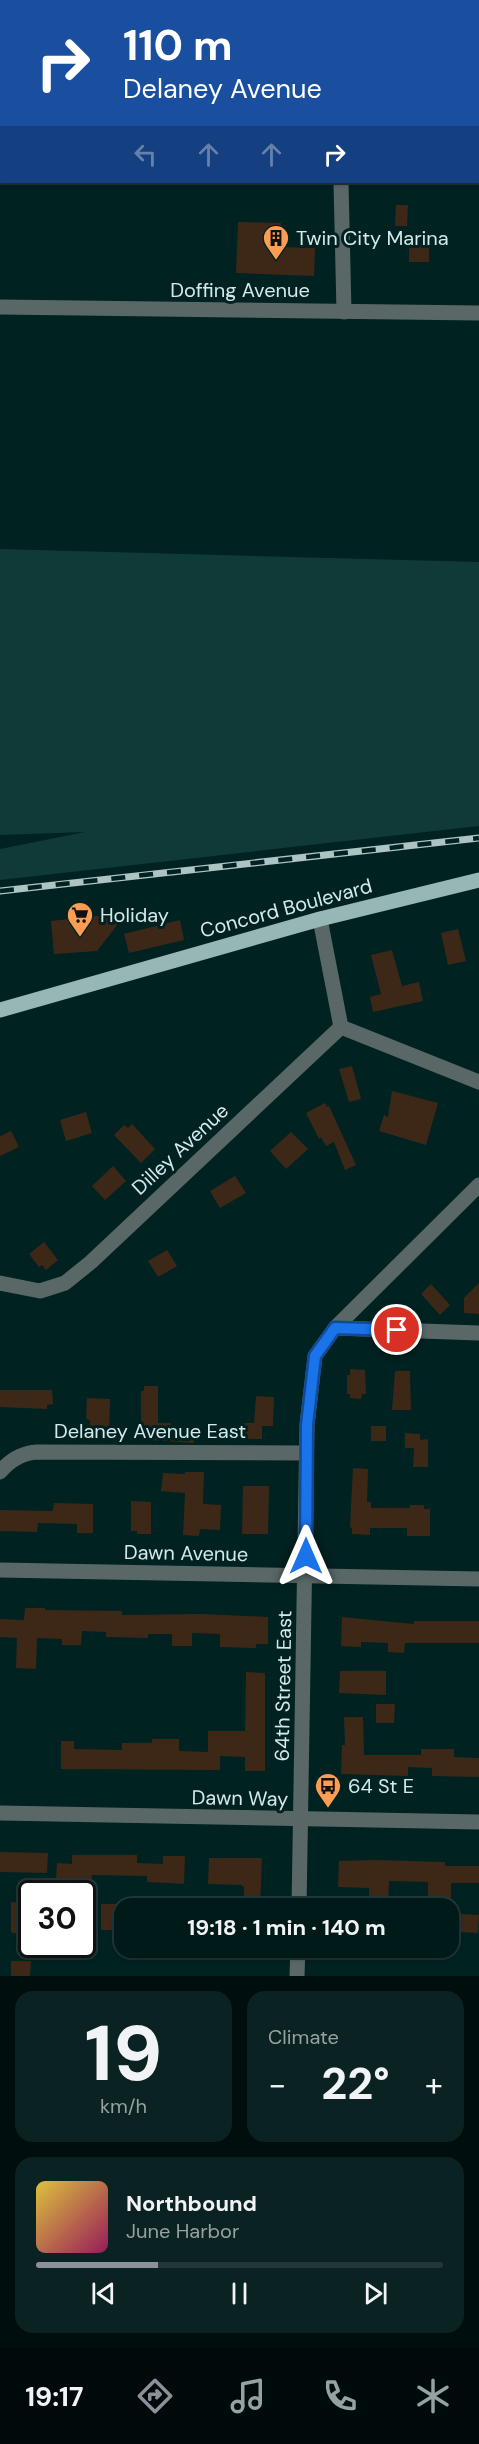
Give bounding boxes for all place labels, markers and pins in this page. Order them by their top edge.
building icon: Twin City Marina [261,223,291,261]
place label: Twin City Marina [296,225,449,251]
supermarket icon: Holiday [65,900,95,938]
place label: Holiday [100,902,169,928]
pin [371,1304,422,1355]
bus stop icon: 64 St E [313,1771,343,1809]
place label: 64 St E [348,1773,414,1799]

